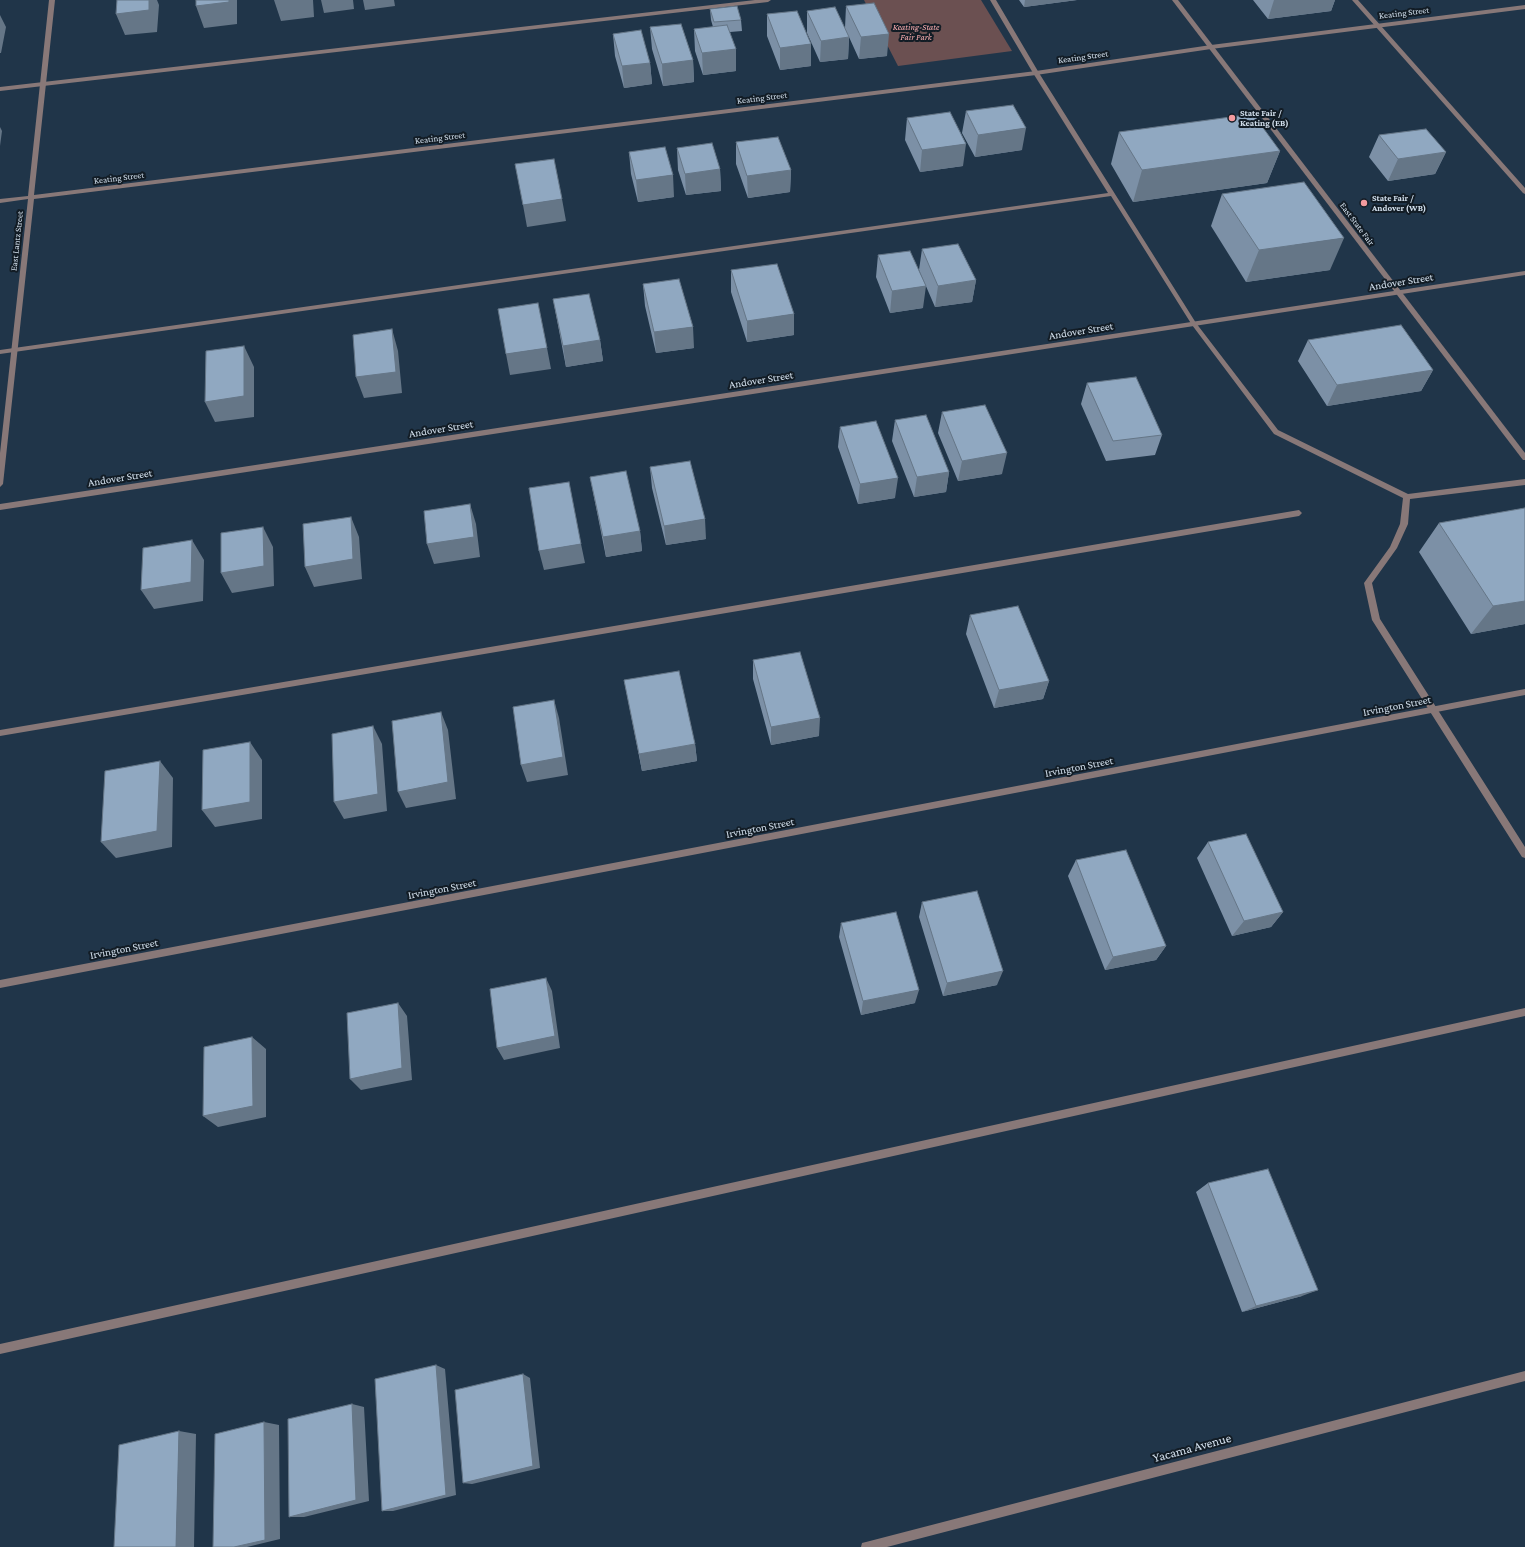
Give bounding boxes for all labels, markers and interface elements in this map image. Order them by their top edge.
street label: Keating Street [1378,5,1430,21]
park label: Keating-State Fair Park [893,22,939,43]
street label: Keating Street [1057,48,1109,66]
street label: Keating Street [736,90,788,106]
place label: State Fair / Keating (EB) [1240,108,1289,129]
marker: State Fair / Keating (EB) [1227,113,1237,123]
street label: Keating Street [414,130,466,146]
street label: Keating Street [93,170,145,186]
place label: State Fair / Andover (WB) [1372,193,1426,214]
marker: State Fair / Andover (WB) [1359,198,1369,208]
street label: East State Fair [1337,200,1377,248]
street label: East Lantz Street [8,210,26,272]
street label: Andover Street [1368,270,1434,294]
street label: Andover Street [1048,319,1114,343]
street label: Andover Street [728,368,794,392]
street label: Andover Street [408,417,474,441]
street label: Andover Street [87,466,153,490]
street label: Irvington Street [1362,693,1432,719]
street label: Irvington Street [1044,754,1114,780]
street label: Irvington Street [725,815,795,841]
street label: Irvington Street [407,876,477,902]
street label: Irvington Street [89,936,159,962]
street label: Yacama Avenue [1151,1430,1233,1466]

